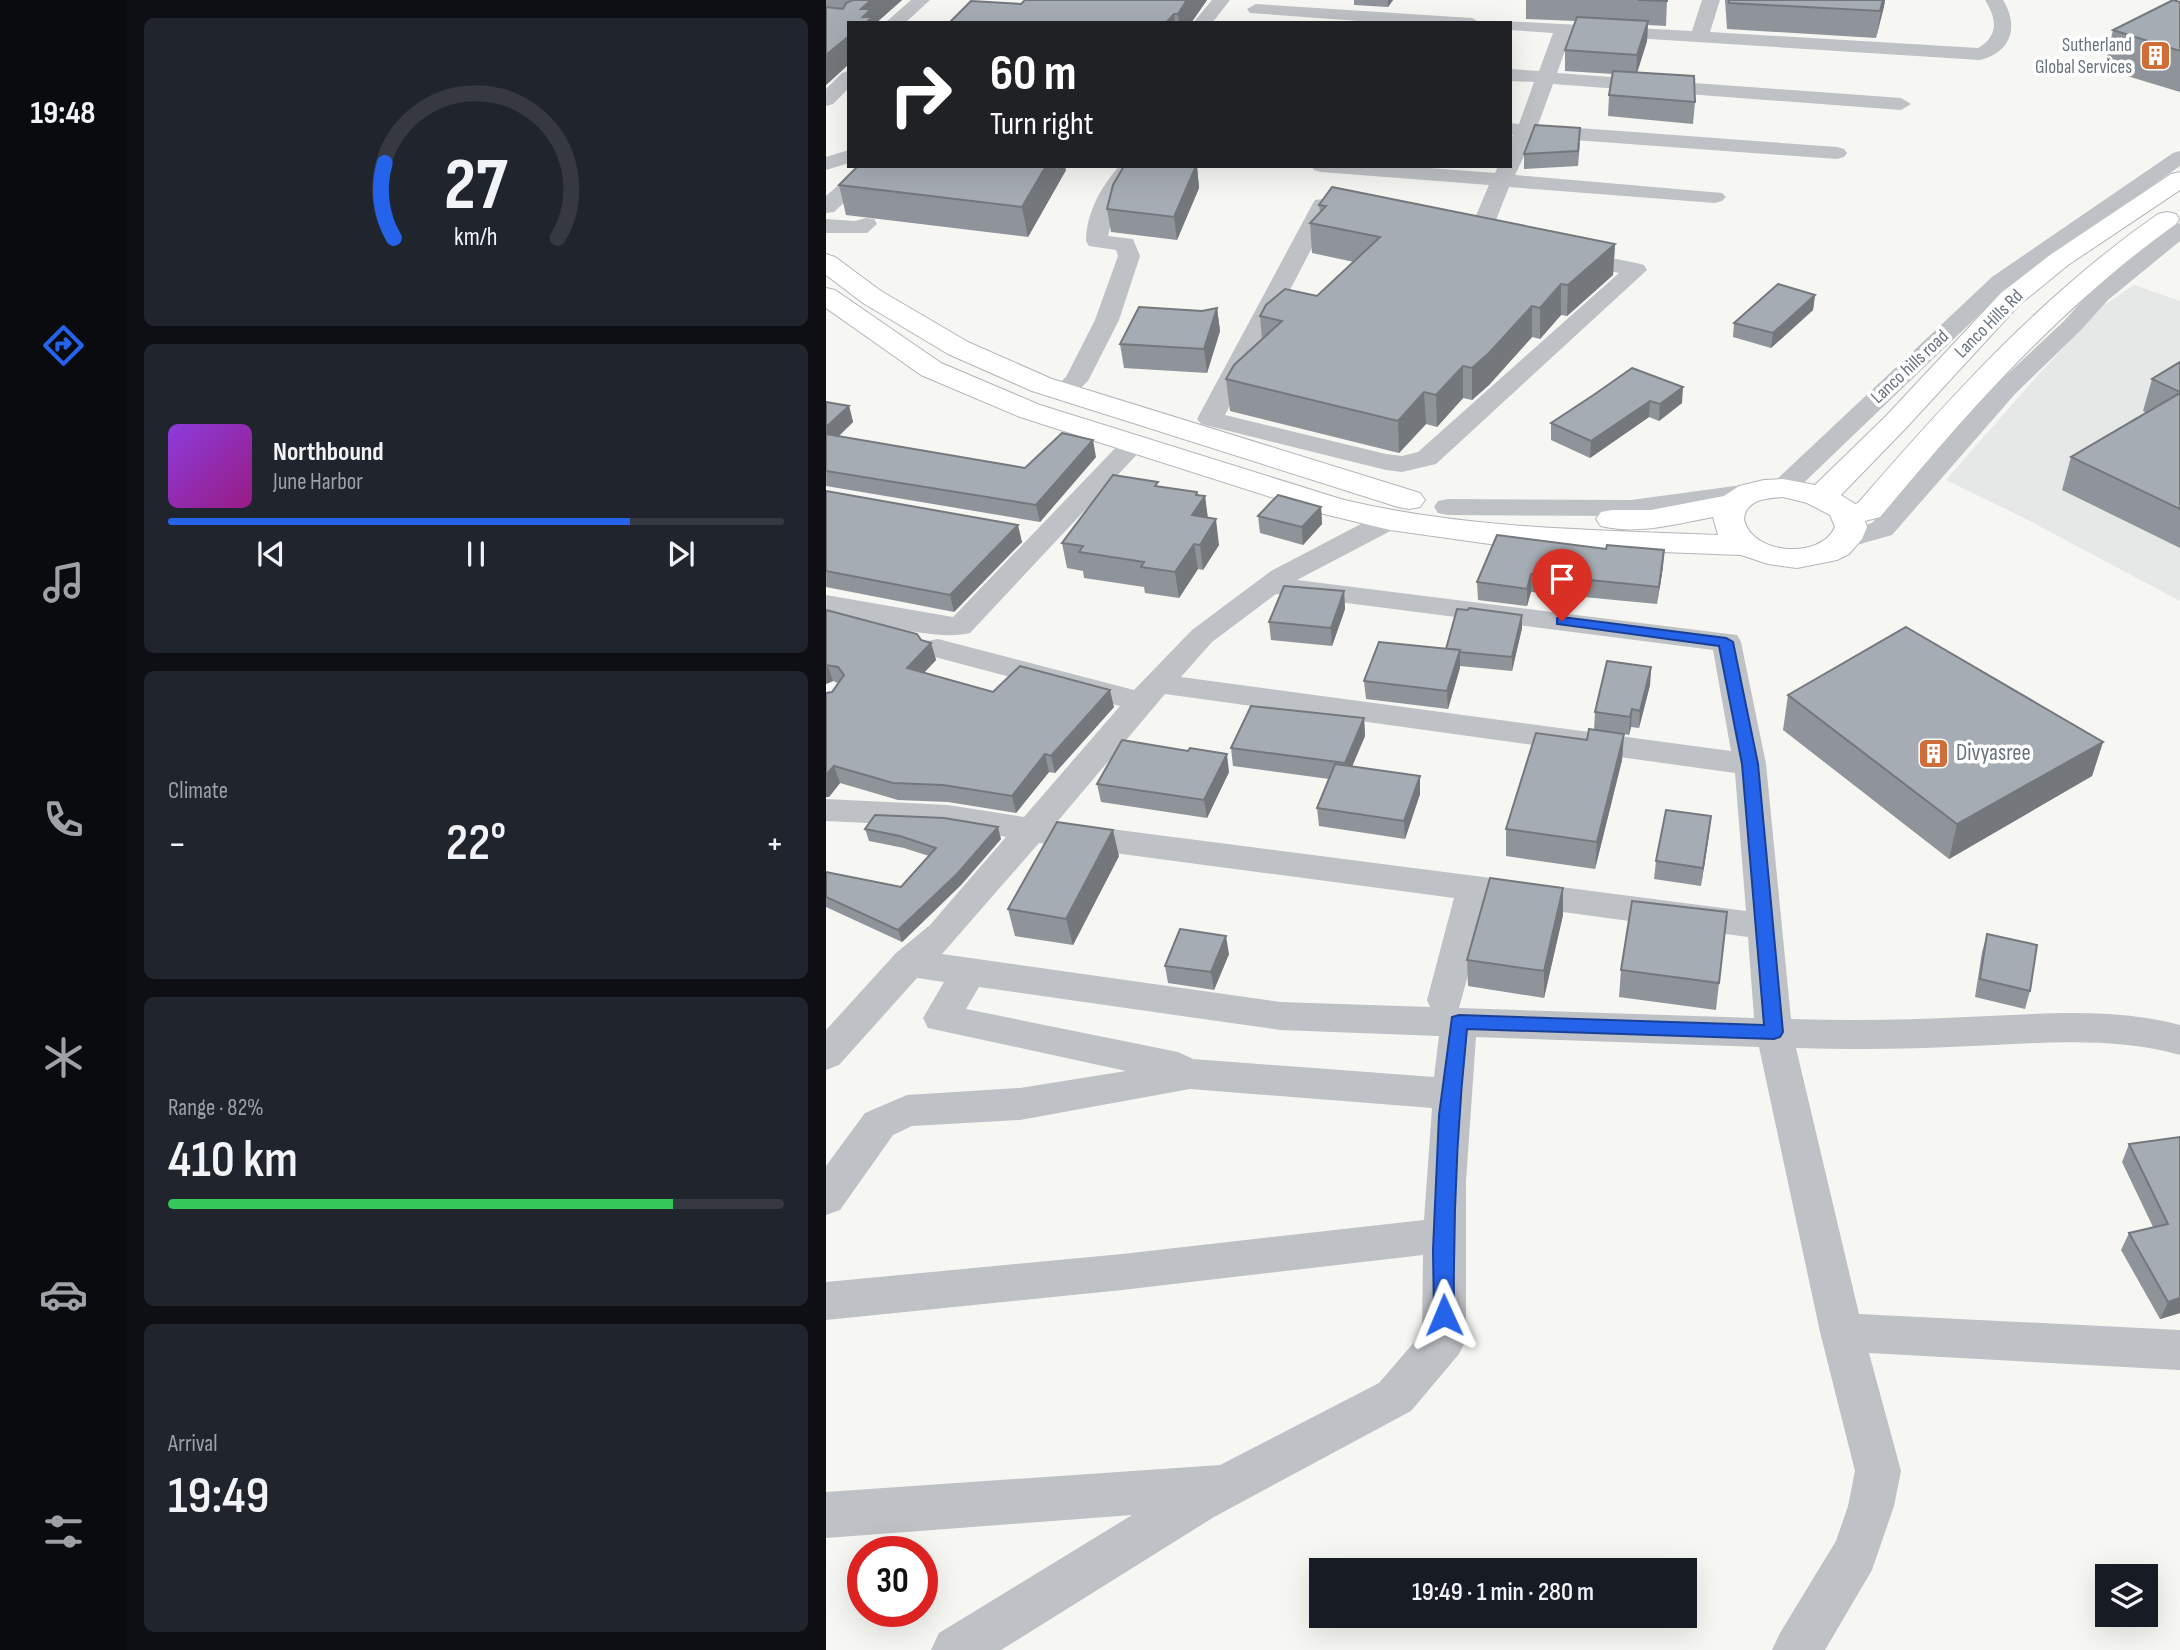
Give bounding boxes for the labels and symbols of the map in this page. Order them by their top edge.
place label: Sutherland Global Services [2035,34,2132,79]
building icon: Sutherland Global Services [2138,39,2172,73]
street label: Lanco Hills Rd [1950,285,2028,363]
street label: Lanco hills road [1866,325,1954,409]
pin [1532,549,1592,621]
building icon: Divyasree [1916,736,1950,770]
place label: Divyasree [1956,739,2031,767]
position arrow [1407,1278,1481,1352]
speed limit sign: 30 [847,1536,938,1627]

